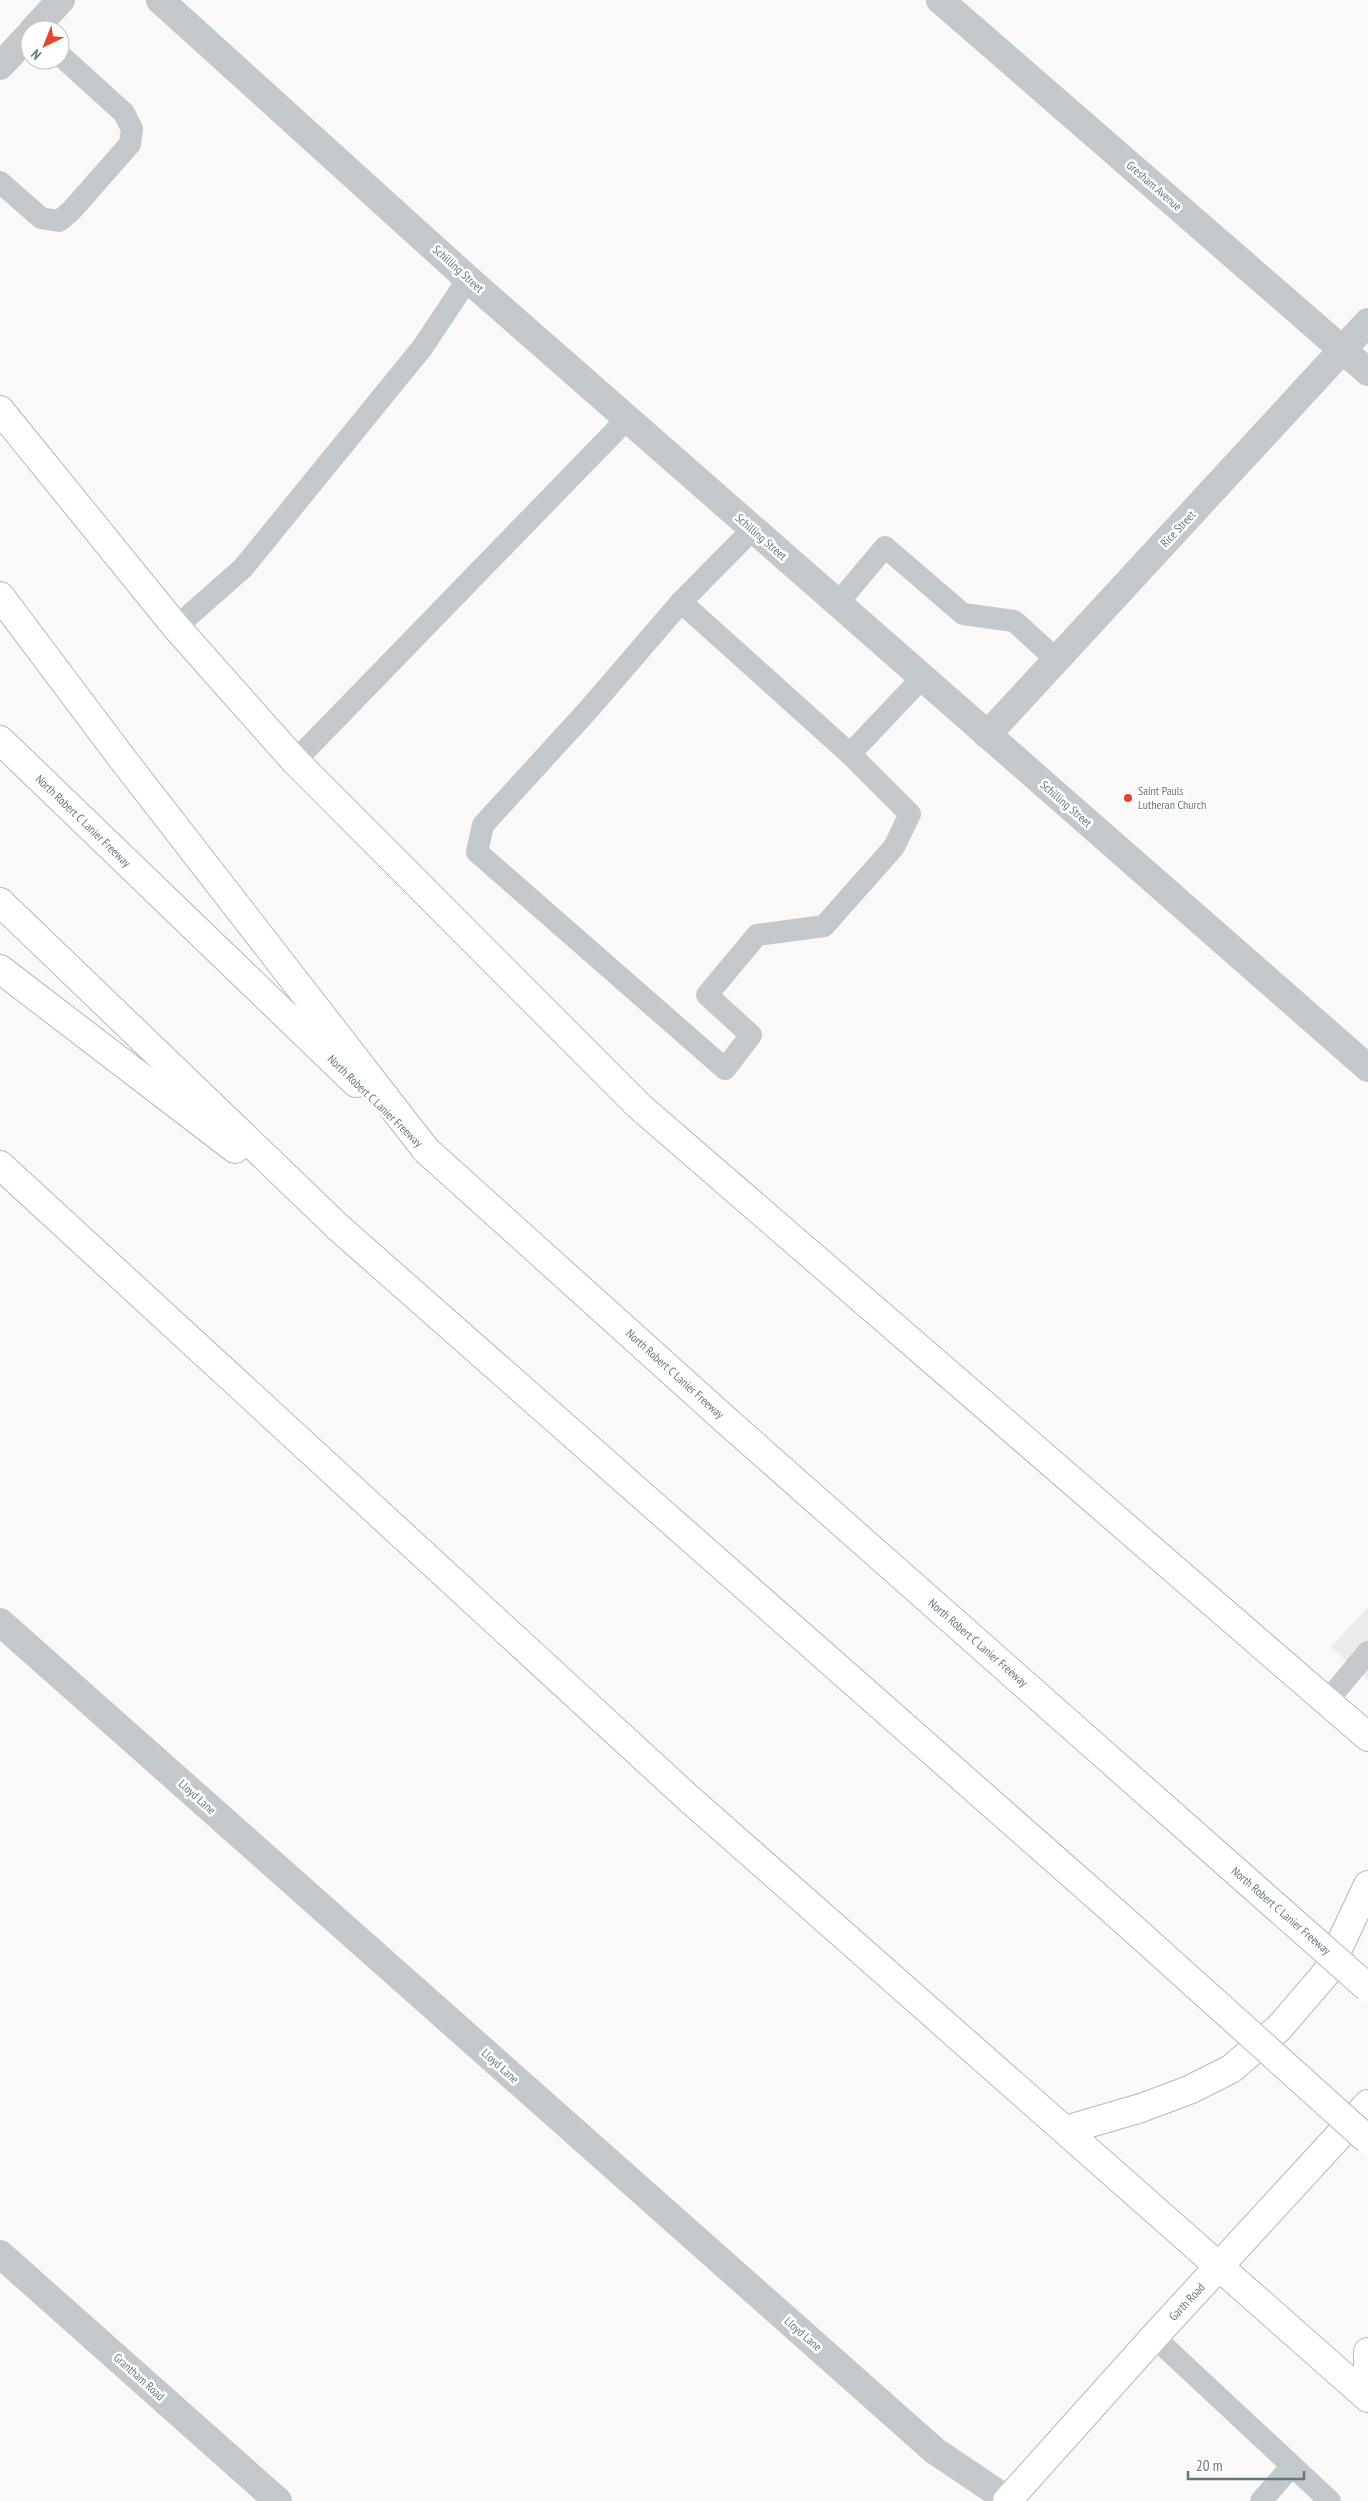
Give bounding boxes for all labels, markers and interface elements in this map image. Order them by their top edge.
north arrow [20,20,70,70]
text: N [27,45,45,64]
street label: Gresham Avenue [1123,157,1185,214]
street label: Schilling Street [430,242,487,296]
street label: Rice Street [1157,507,1199,550]
street label: Schilling Street [733,510,791,564]
street label: North Robert C Lanier Freeway [33,771,134,870]
street label: Schilling Street [1038,777,1096,831]
place label: Saint Pauls Lutheran Church [1138,783,1206,812]
marker: Saint Pauls Lutheran Church [1122,792,1134,804]
street label: North Robert C Lanier Freeway [325,1051,426,1150]
street label: North Robert C Lanier Freeway [623,1326,728,1422]
street label: North Robert C Lanier Freeway [926,1595,1031,1690]
street label: Lloyd Lane [176,1776,219,1817]
street label: North Robert C Lanier Freeway [1229,1863,1334,1958]
street label: Lloyd Lane [479,2045,522,2086]
street label: Garth Road [1166,2280,1208,2324]
street label: Lloyd Lane [781,2313,825,2354]
street label: Grantham Road [111,2350,168,2403]
scale bar [1188,2448,1304,2480]
text: 20 m [1196,2456,1222,2475]

